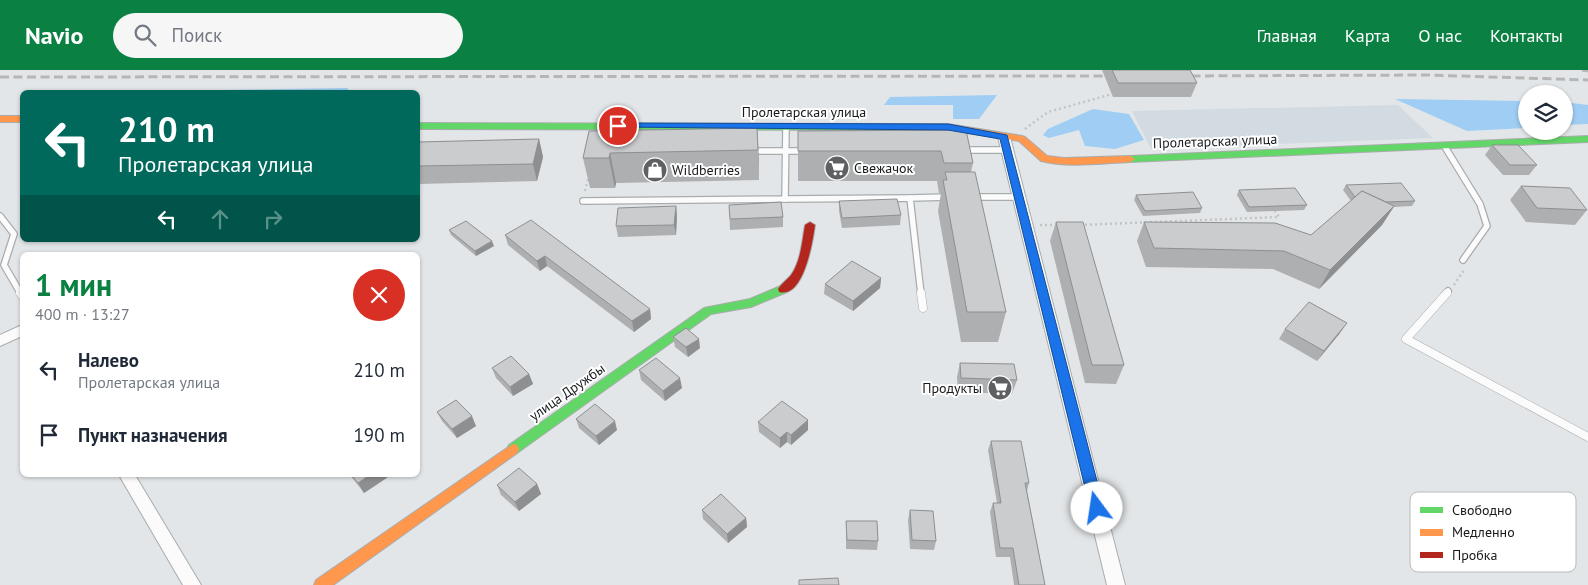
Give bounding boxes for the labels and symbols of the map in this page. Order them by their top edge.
street label: Пролетарская улица [742,103,866,121]
pin [597,105,639,147]
street label: Пролетарская улица [1153,130,1278,152]
supermarket icon: Свежачок [824,155,850,181]
shop icon: Wildberries [642,157,668,183]
place label: Свежачок [854,159,914,177]
place label: Wildberries [672,161,740,179]
street label: улица Дружбы [526,359,608,425]
supermarket icon: Продукты [987,375,1013,401]
place label: Продукты [922,379,982,397]
position arrow [1070,481,1122,533]
legend [1410,492,1576,572]
text: Свободно [1452,501,1512,519]
text: Медленно [1452,523,1515,541]
text: Пробка [1452,546,1497,564]

